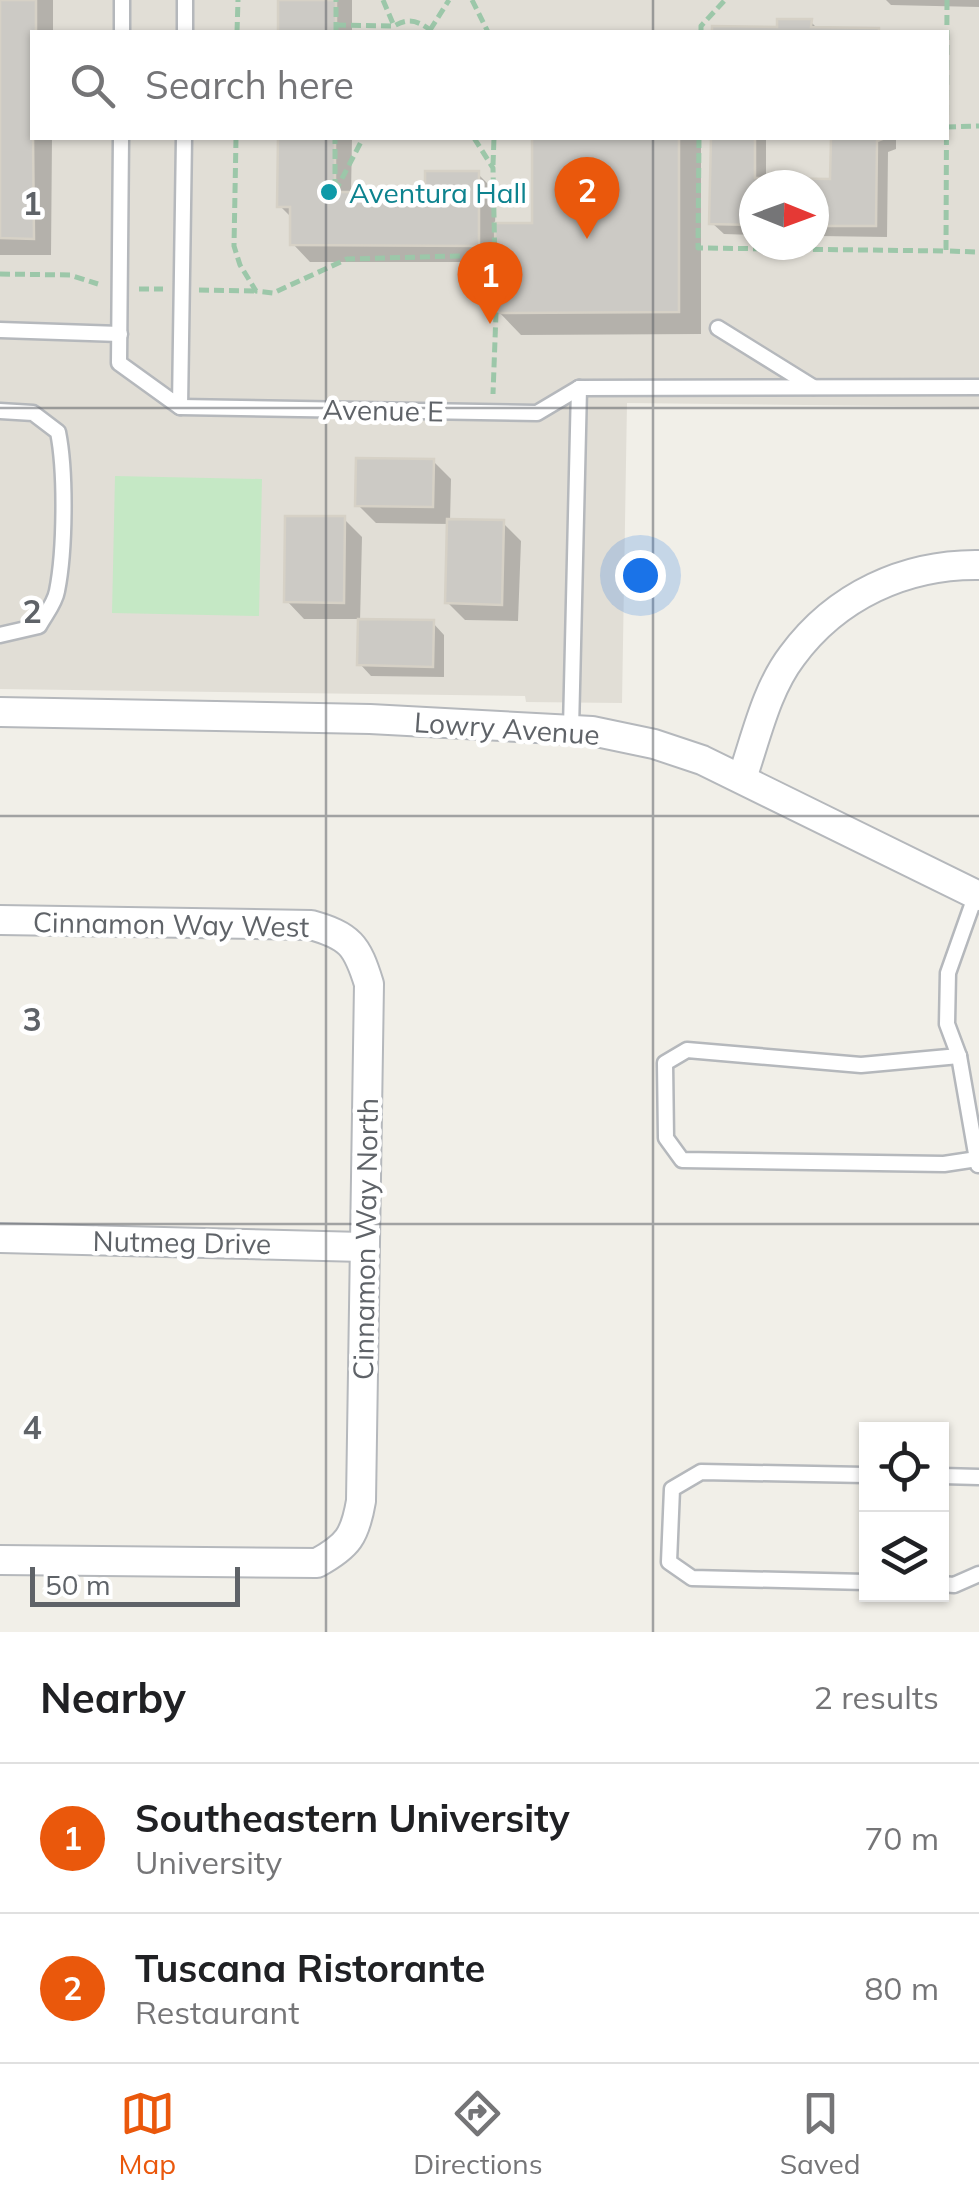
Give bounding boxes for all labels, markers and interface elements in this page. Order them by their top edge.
search box [30,30,949,140]
icon: search [65,58,120,113]
text: Search here [145,61,354,109]
pin: 2 [554,156,620,239]
north arrow [739,170,829,260]
place label: Aventura Hall [349,175,527,210]
marker: Aventura Hall [318,181,340,203]
text: 1 [22,183,42,223]
pin: 1 [458,242,522,324]
street label: Avenue E [322,391,444,429]
your location [615,550,666,601]
text: 2 [22,591,42,631]
street label: Lowry Avenue [413,704,601,752]
street label: Cinnamon Way West [33,904,310,944]
text: 3 [22,999,42,1039]
street label: Cinnamon Way North [345,1098,385,1380]
street label: Nutmeg Drive [92,1223,272,1261]
text: 4 [22,1407,42,1447]
map controls [859,1422,949,1602]
button: locate [859,1422,949,1512]
button: layers [859,1512,949,1602]
scale bar [30,1562,240,1606]
text: 50 m [45,1567,111,1602]
text: Nearby [40,1671,186,1724]
text: 2 results [814,1677,939,1717]
text: Southeastern University [135,1794,570,1842]
text: 1 [63,1818,82,1858]
text: 70 m [864,1818,939,1858]
text: University [135,1842,282,1882]
text: Tuscana Ristorante [135,1944,485,1992]
text: 2 [63,1968,82,2008]
text: 80 m [864,1968,939,2008]
text: Restaurant [135,1992,299,2032]
tab: Map [119,2086,176,2181]
tab: Directions [413,2086,543,2181]
tab: Saved [780,2086,860,2181]

